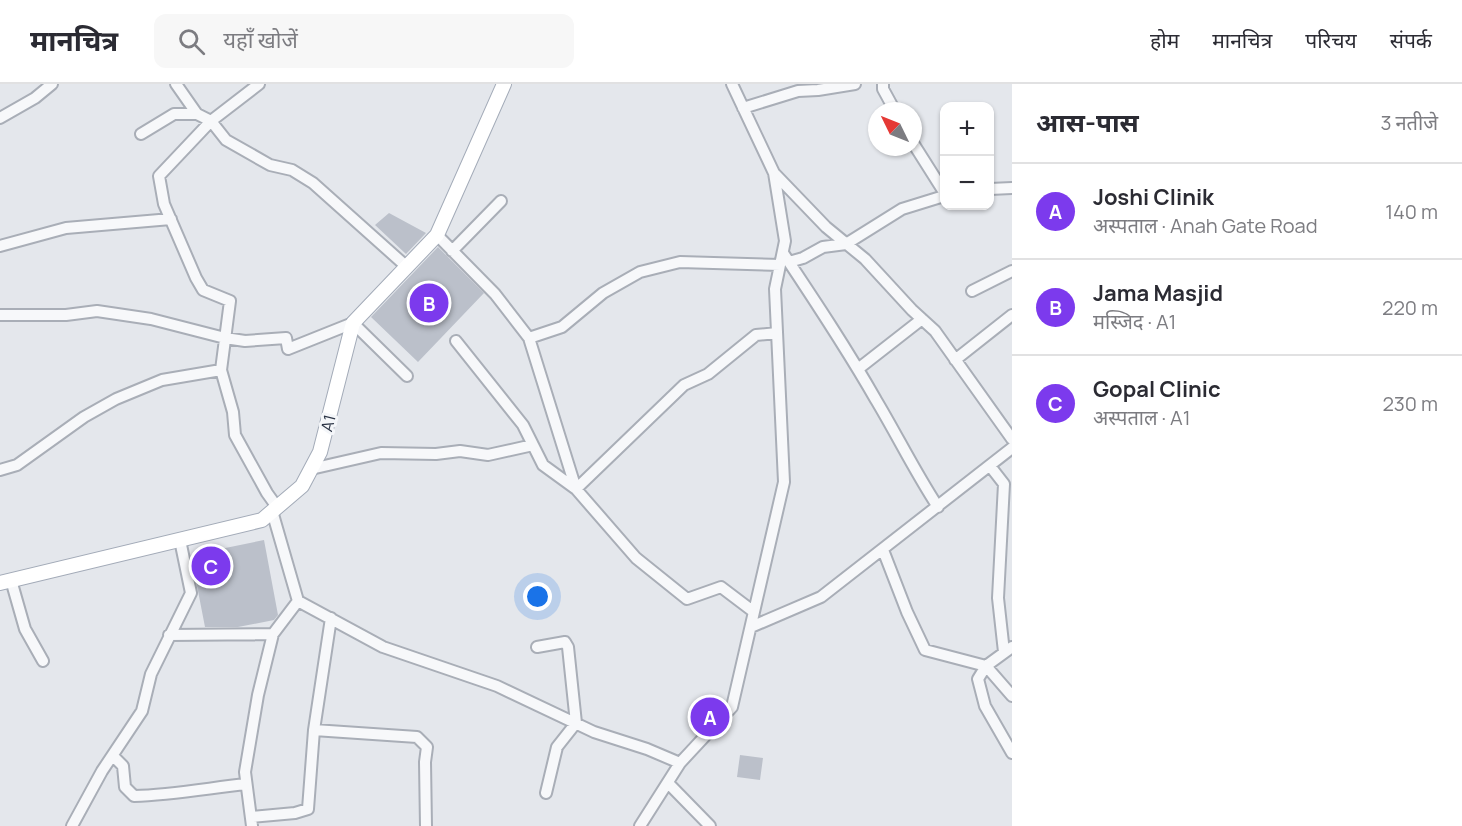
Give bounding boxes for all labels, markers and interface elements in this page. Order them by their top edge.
search box [154,14,574,68]
text: मानचित्र [30,21,118,59]
icon: search [175,25,208,58]
text: यहाँ खोजें [223,25,298,55]
text: होम [1150,26,1179,54]
text: मानचित्र [1212,26,1272,54]
text: परिचय [1305,26,1357,54]
text: संपर्क [1390,26,1432,54]
north arrow [868,102,922,156]
map controls [940,102,994,210]
button: + [940,102,994,156]
text: आस-पास [1036,104,1139,140]
text: 3 नतीजे [1380,109,1438,136]
button: − [940,156,994,210]
text: Joshi Clinik [1093,182,1214,212]
text: A [1049,198,1062,225]
text: 140 m [1385,198,1438,225]
text: अस्पताल · Anah Gate Road [1093,212,1318,239]
text: Jama Masjid [1093,278,1223,308]
pin: B [410,280,448,326]
text: B [1049,294,1062,321]
text: 220 m [1382,294,1438,321]
text: मस्जिद · A1 [1093,308,1176,335]
text: Gopal Clinic [1093,374,1221,404]
text: C [1048,390,1063,417]
text: 230 m [1382,390,1438,417]
text: अस्पताल · A1 [1093,404,1191,431]
street label: A1 [315,412,341,434]
pin: C [192,544,230,588]
your location [523,582,552,611]
pin: A [690,694,730,740]

